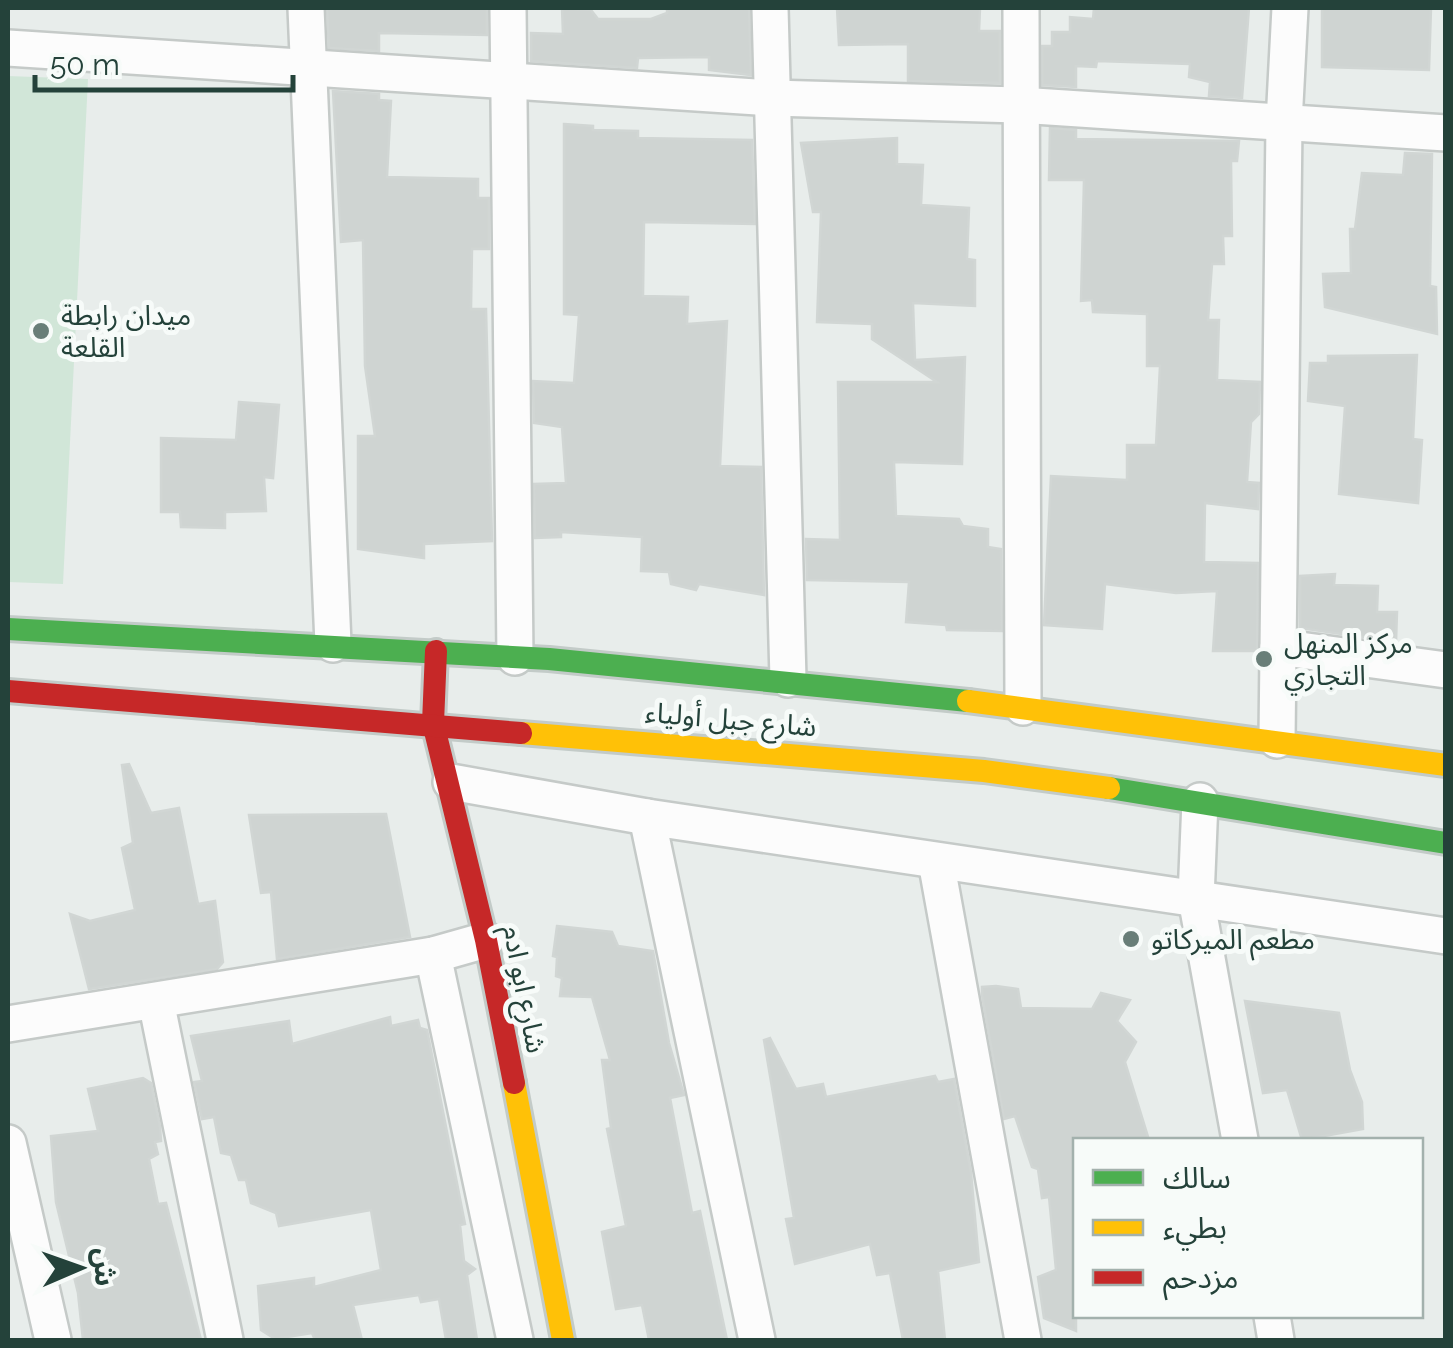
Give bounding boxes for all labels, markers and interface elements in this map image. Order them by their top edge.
scale bar [35,30,292,92]
text: 50 m [50,47,120,82]
place label: ميدان رابطة القلعة [61,299,191,364]
marker: ميدان رابطة القلعة [30,320,52,342]
place label: مركز المنهل التجاري [1284,627,1413,696]
marker: مركز المنهل التجاري [1253,648,1275,670]
street label: شارع جبل أولياء [644,694,818,747]
street label: شارع ابو ادم [492,922,553,1057]
place label: مطعم الميركاتو [1151,923,1315,961]
marker: مطعم الميركاتو [1120,928,1142,950]
legend [1073,1138,1423,1318]
text: سالك [1163,1160,1231,1195]
text: بطيء [1163,1210,1227,1251]
north arrow [30,1218,130,1318]
text: ش [87,1247,122,1287]
text: مزدحم [1163,1260,1239,1301]

